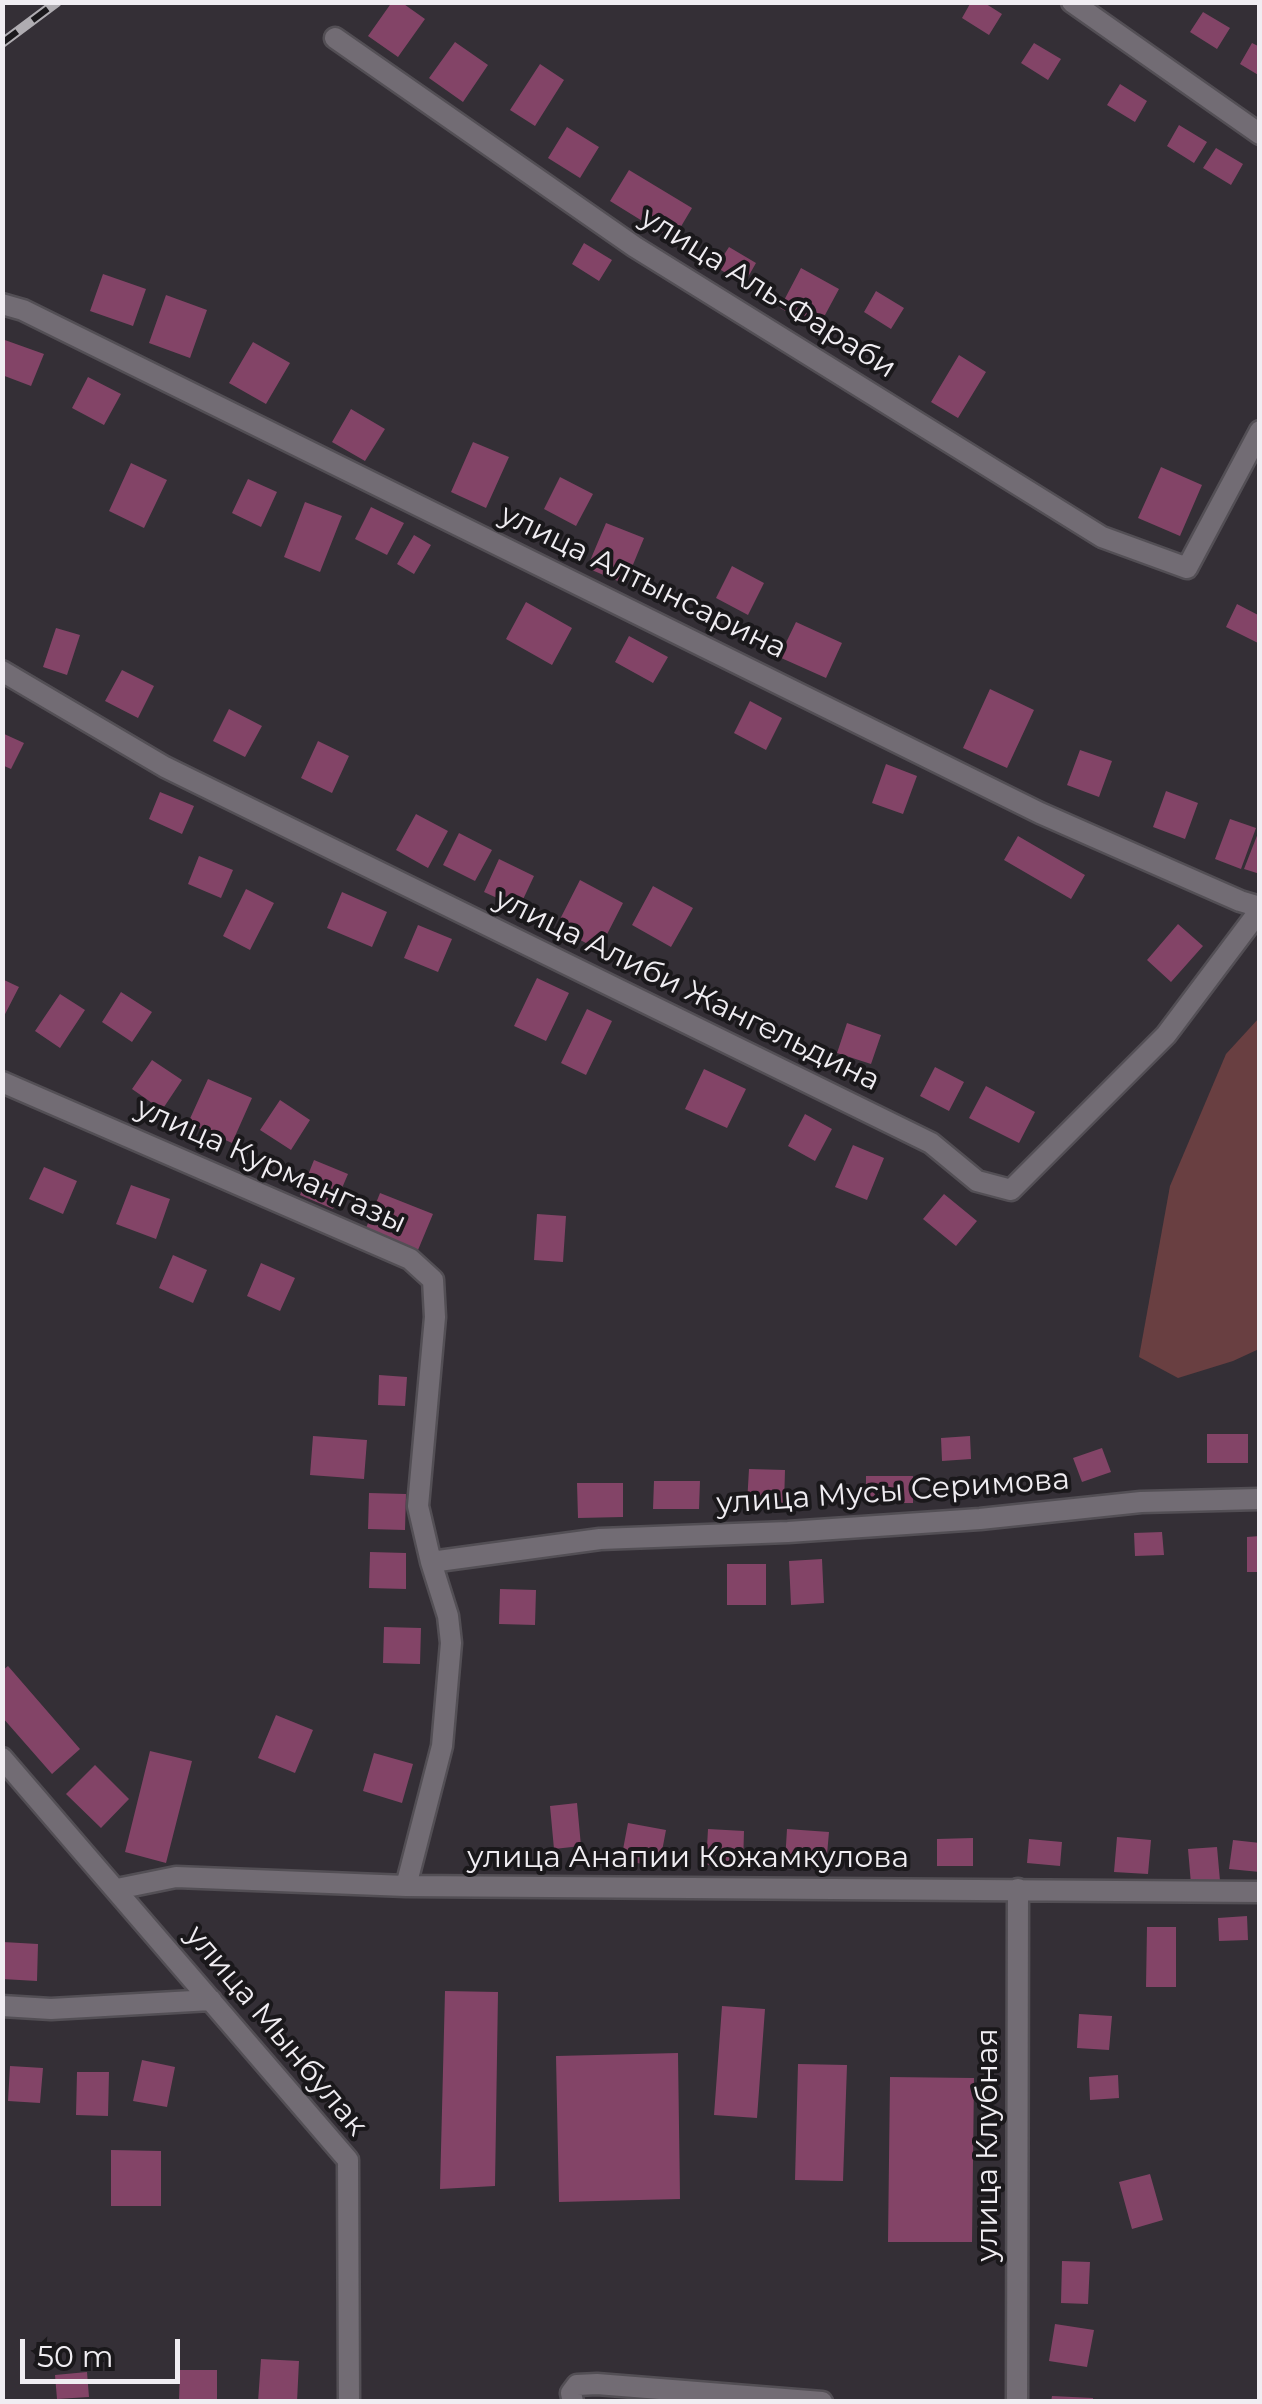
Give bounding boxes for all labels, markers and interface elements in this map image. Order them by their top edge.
street label: улица Аль-Фараби [633,200,903,386]
street label: улица Алтынсарина [494,497,792,667]
street label: улица Алиби Жангельдина [488,881,886,1099]
street label: улица Курмангазы [130,1090,412,1242]
street label: улица Мусы Серимова [715,1462,1071,1522]
street label: улица Анапии Кожамкулова [467,1840,909,1876]
street label: улица Мынбулак [178,1919,374,2143]
street label: улица Клубная [970,2028,1006,2262]
scale bar [25,2319,185,2381]
text: 50 m [37,2338,114,2375]

